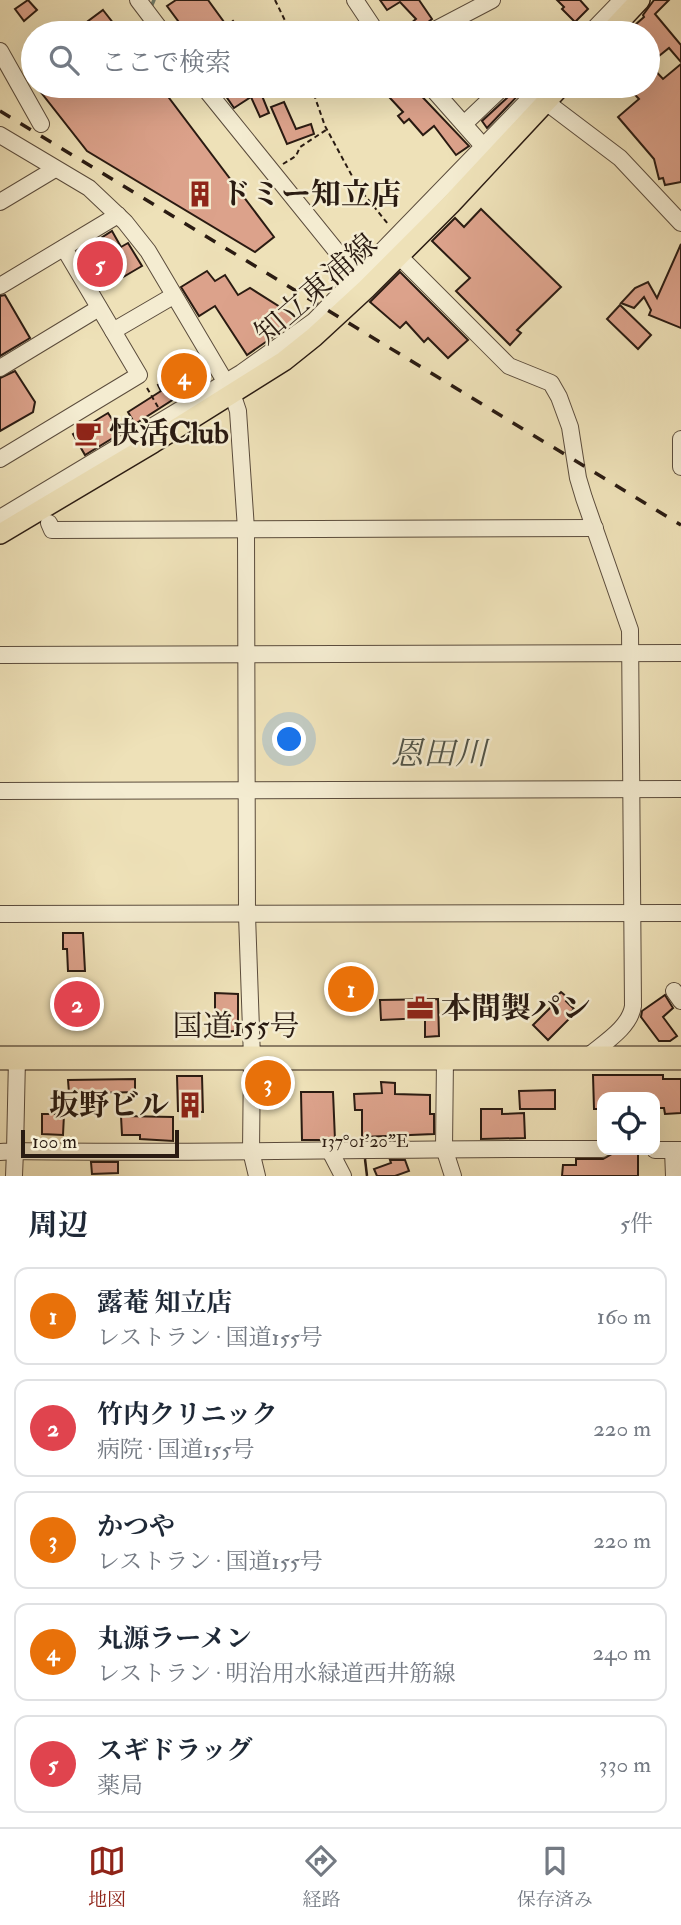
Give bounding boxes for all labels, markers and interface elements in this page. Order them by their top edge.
search box [21,21,660,98]
icon: search [45,41,83,79]
text: ここで検索 [101,47,231,79]
place label: ドミー知立店 [221,176,401,213]
building icon: ドミー知立店 [185,179,215,209]
street label: 知立東浦線 [247,226,385,352]
pin: 5 [77,238,123,290]
pin: 4 [161,350,207,402]
place label: 快活Club [109,415,229,452]
cafe icon: 快活Club [73,418,103,448]
your location [272,722,306,756]
water label: 恩田川 [391,734,490,774]
pin: 1 [328,963,374,1015]
pin: 2 [54,978,100,1030]
place label: 本間製パン [441,990,591,1027]
office icon: 本間製パン [405,993,435,1023]
street label: 国道155号 [173,1008,300,1045]
pin: 3 [245,1057,291,1109]
place label: 坂野ビル [49,1087,169,1124]
building icon: 坂野ビル [175,1090,205,1120]
map controls [597,1092,660,1155]
button: locate [597,1092,660,1155]
scale bar [21,1127,178,1159]
text: 100 m [32,1130,77,1154]
text: 137°01'20"E [321,1130,409,1153]
text: 周辺 [28,1207,88,1244]
text: 5件 [620,1209,653,1238]
text: 露菴 知立店 [97,1287,232,1319]
text: 1 [49,1302,57,1331]
text: 160 m [597,1302,651,1331]
text: レストラン · 国道155号 [97,1323,323,1352]
text: 竹内クリニック [97,1399,277,1431]
text: 2 [47,1414,59,1443]
text: 220 m [593,1414,651,1443]
text: 病院 · 国道155号 [97,1435,255,1464]
text: かつや [97,1511,175,1543]
text: 3 [49,1526,57,1555]
text: 220 m [593,1526,651,1555]
text: レストラン · 国道155号 [97,1547,323,1576]
text: 丸源ラーメン [97,1623,252,1655]
text: 4 [47,1638,59,1667]
text: 240 m [592,1638,651,1667]
text: レストラン · 明治用水緑道西井筋線 [97,1659,456,1688]
text: スギドラッグ [97,1735,252,1767]
text: 5 [48,1750,58,1779]
text: 330 m [599,1750,651,1779]
text: 薬局 [97,1771,143,1800]
tab: 地図 [88,1842,126,1912]
tab: 経路 [302,1842,341,1912]
tab: 保存済み [517,1842,593,1912]

